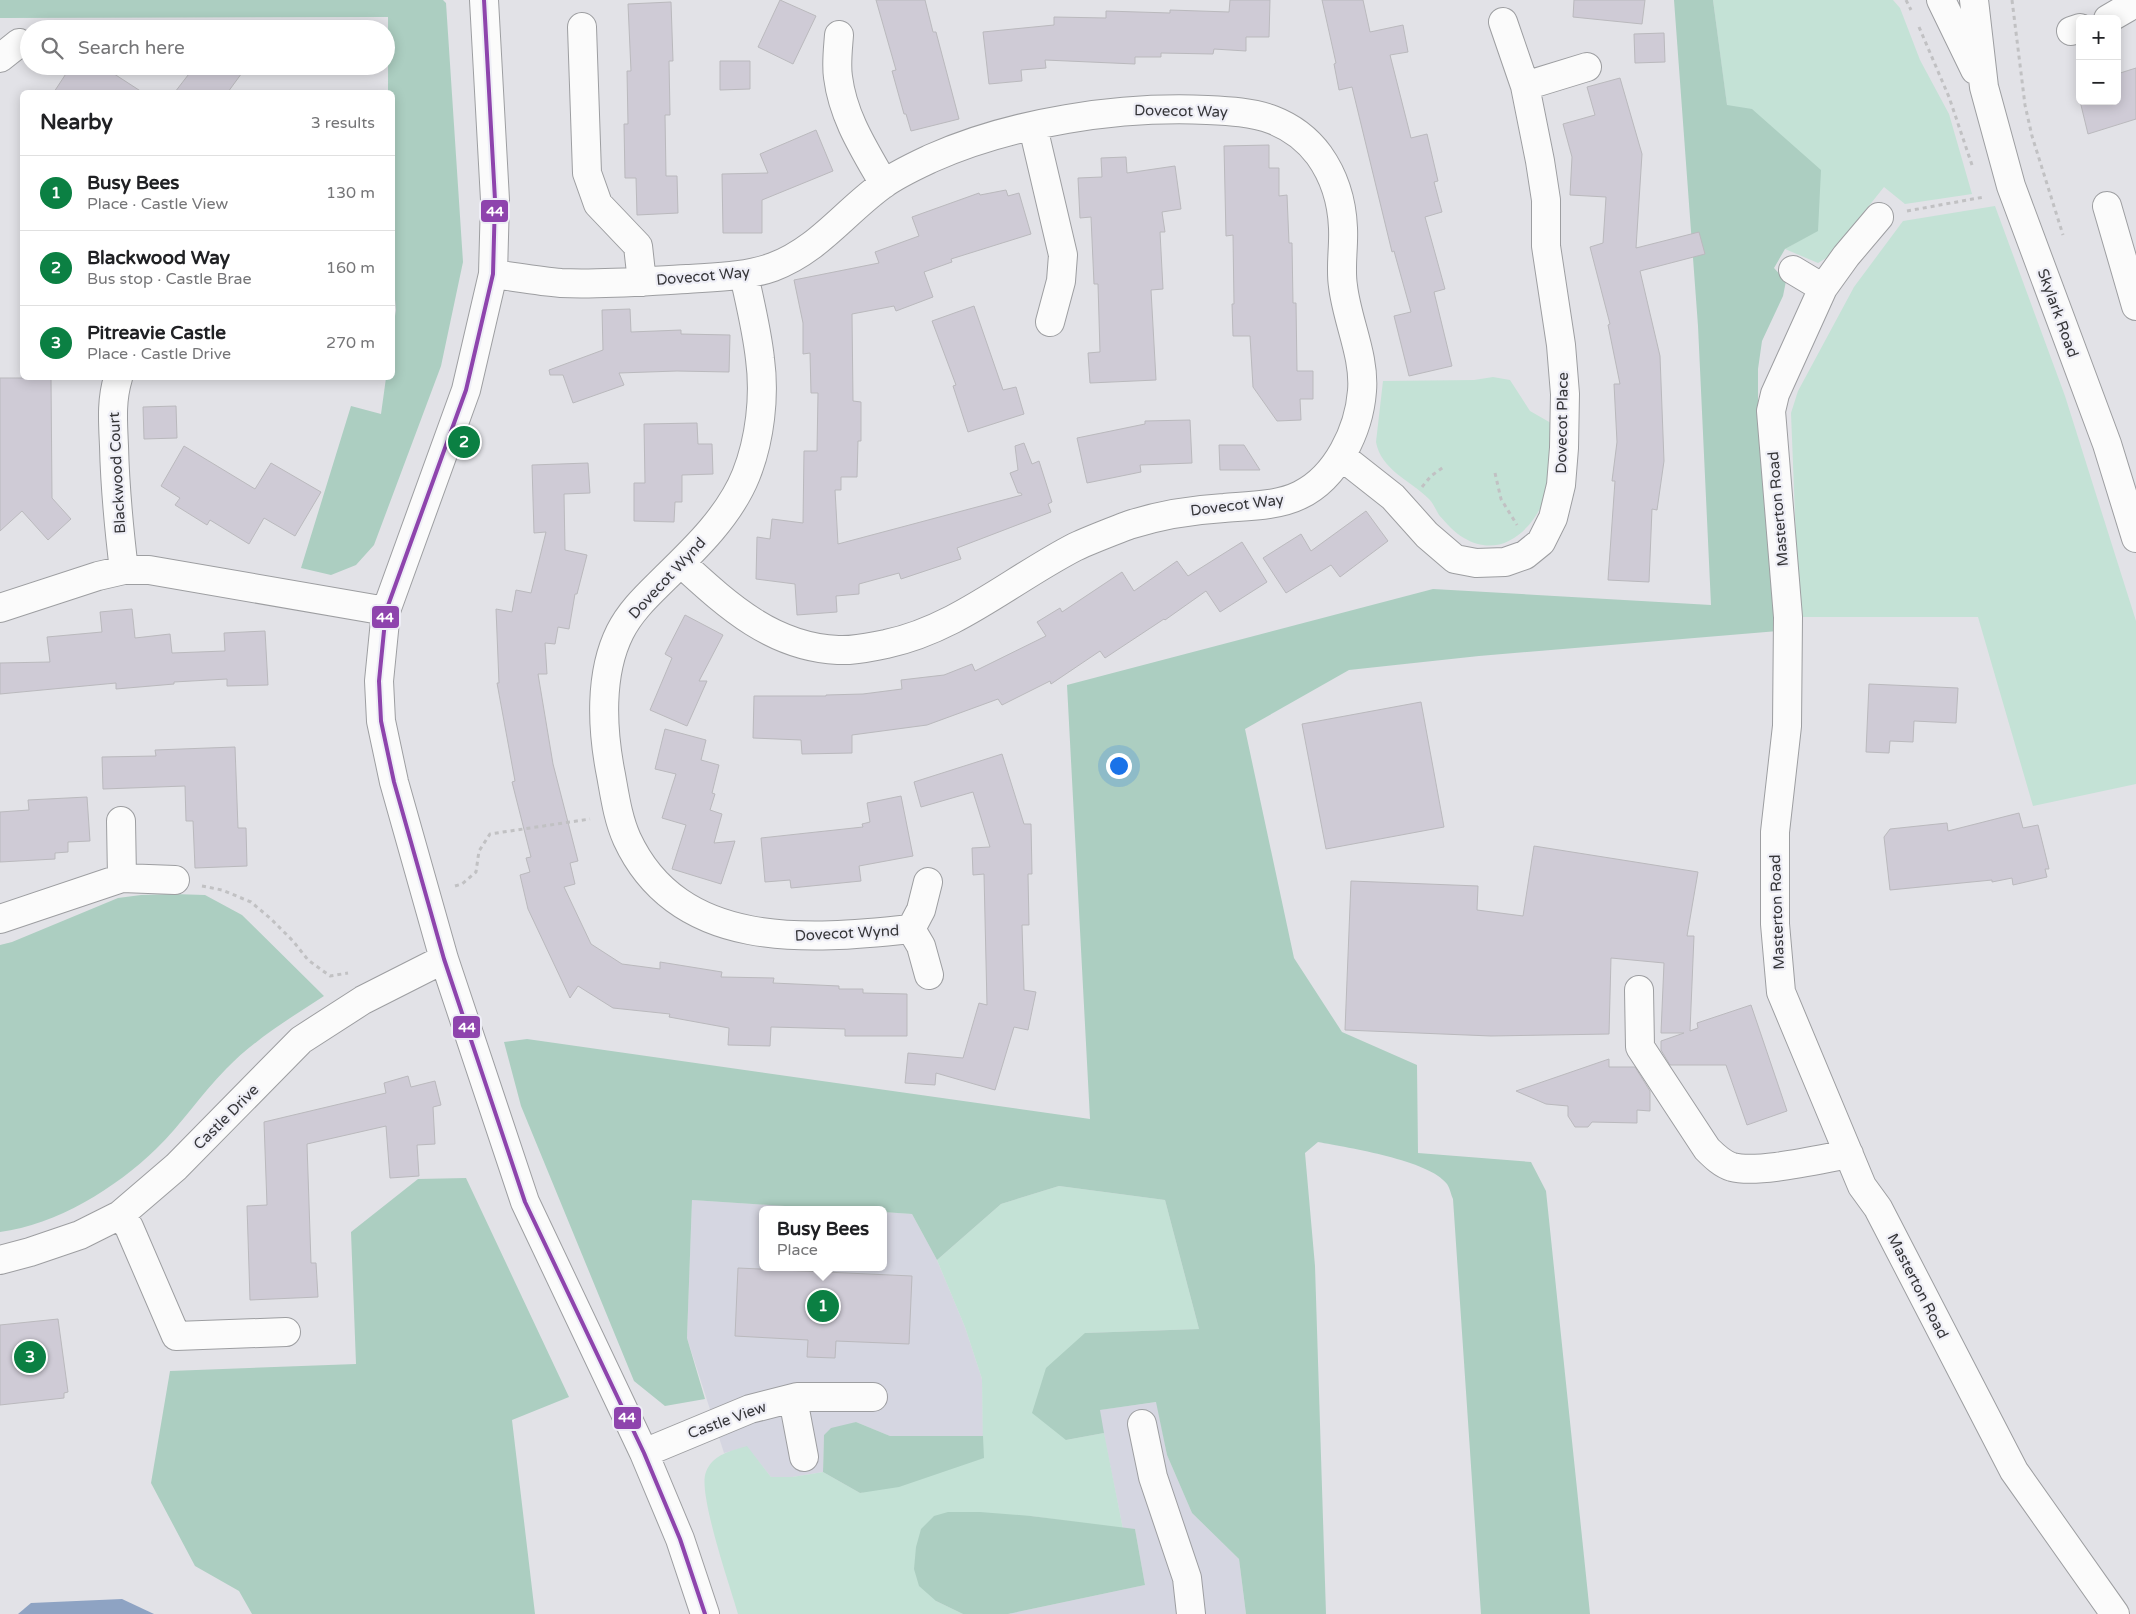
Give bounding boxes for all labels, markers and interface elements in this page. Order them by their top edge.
map controls [2076,15,2121,105]
button: + [2076,15,2121,60]
search box [20,20,395,75]
icon: search [38,34,66,62]
text: Search here [78,37,185,59]
button: − [2076,60,2121,105]
street label: Dovecot Way [1134,101,1228,121]
text: Nearby [40,110,113,135]
text: 3 results [311,113,375,133]
text: Busy Bees [87,172,180,194]
text: 1 [51,183,61,203]
text: 130 m [326,183,375,203]
text: Place · Castle View [87,194,228,214]
line badge: 44 [480,199,509,223]
text: 44 [486,203,504,220]
text: Blackwood Way [87,247,230,269]
text: 2 [51,258,61,278]
text: 160 m [326,258,375,278]
street label: Dovecot Way [655,263,751,289]
street label: Skylark Road [2034,266,2082,360]
text: Bus stop · Castle Brae [87,269,252,289]
text: Pitreavie Castle [87,322,226,344]
text: 3 [51,333,61,353]
text: 270 m [326,333,375,353]
text: Place · Castle Drive [87,344,231,364]
street label: Dovecot Place [1552,372,1572,474]
street label: Blackwood Court [105,411,129,534]
pin: 2 [448,423,480,461]
street label: Masterton Road [1764,451,1792,567]
street label: Dovecot Way [1189,490,1285,520]
street label: Dovecot Wynd [625,534,709,622]
line badge: 44 [371,605,400,629]
text: 44 [376,609,394,626]
your location [1106,753,1132,779]
street label: Masterton Road [1766,854,1788,970]
street label: Dovecot Wynd [794,921,900,945]
line badge: 44 [452,1015,481,1039]
text: 44 [458,1019,476,1036]
street label: Castle Drive [190,1081,262,1153]
popup [759,1206,887,1271]
text: Busy Bees [777,1218,869,1240]
street label: Masterton Road [1884,1231,1952,1341]
text: Place [777,1240,818,1260]
pin: 1 [807,1287,839,1325]
pin: 3 [14,1338,46,1376]
street label: Castle View [685,1397,769,1443]
line badge: 44 [613,1406,642,1430]
text: 44 [618,1409,636,1426]

